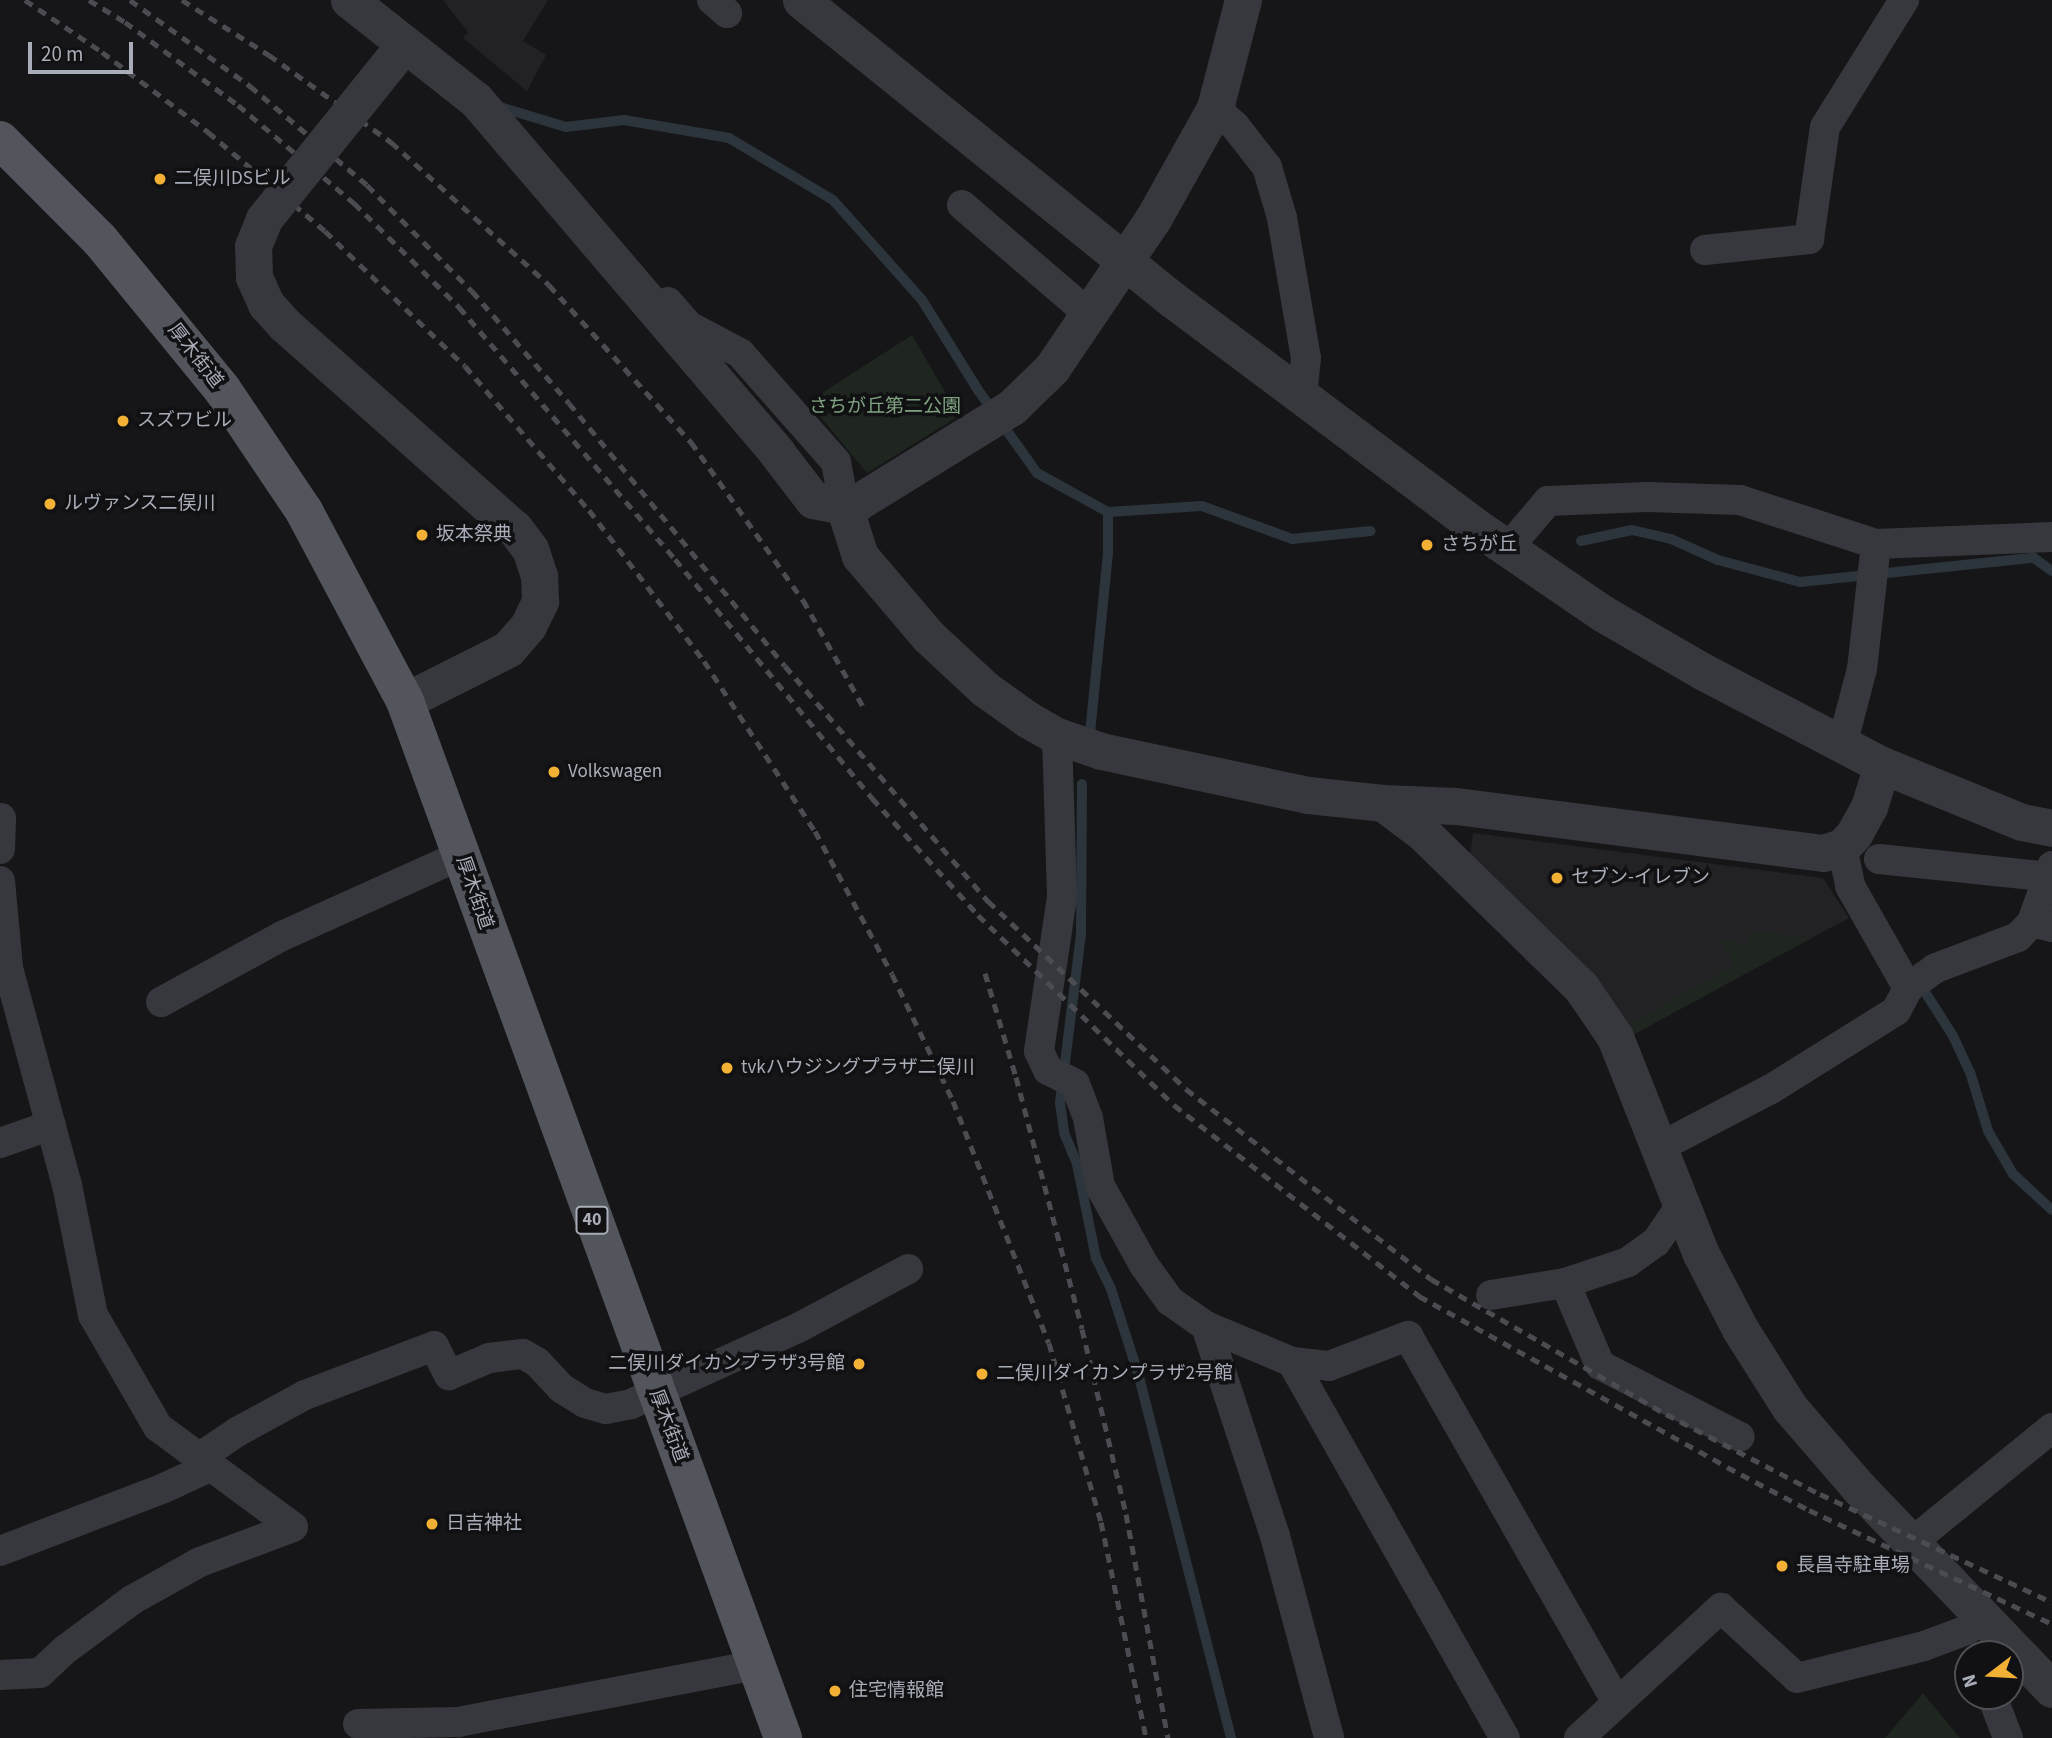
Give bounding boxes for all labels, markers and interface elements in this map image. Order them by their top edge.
scale bar [32,28,136,72]
text: 20 m [41,39,83,69]
place label: 二俣川DSビル [174,168,291,190]
marker: 二俣川DSビル [152,171,168,187]
street label: 厚木街道 [163,319,227,393]
park label: さちが丘第二公園 [809,396,961,418]
place label: スズワビル [137,410,232,432]
marker: スズワビル [115,413,131,429]
place label: ルヴァンス二俣川 [64,493,216,515]
marker: ルヴァンス二俣川 [42,496,58,512]
place label: 坂本祭典 [436,524,512,546]
marker: 坂本祭典 [414,527,430,543]
place label: さちが丘 [1441,534,1517,556]
marker: さちが丘 [1419,537,1435,553]
place label: Volkswagen [568,761,662,783]
marker: Volkswagen [546,764,562,780]
street label: 厚木街道 [451,853,497,933]
place label: セブン-イレブン [1571,867,1710,889]
marker: セブン-イレブン [1549,870,1565,886]
place label: tvkハウジングプラザ二俣川 [741,1057,975,1079]
marker: tvkハウジングプラザ二俣川 [719,1060,735,1076]
road number: 40 [574,1205,610,1234]
place label: 二俣川ダイカンプラザ3号館 [608,1353,845,1375]
marker: 二俣川ダイカンプラザ3号館 [851,1356,867,1372]
place label: 二俣川ダイカンプラザ2号館 [996,1363,1233,1385]
marker: 二俣川ダイカンプラザ2号館 [974,1366,990,1382]
street label: 厚木街道 [644,1386,692,1466]
place label: 日吉神社 [446,1513,522,1535]
marker: 日吉神社 [424,1516,440,1532]
place label: 長昌寺駐車場 [1796,1555,1910,1577]
marker: 長昌寺駐車場 [1774,1558,1790,1574]
north arrow [1954,1640,2024,1710]
text: N [1956,1671,1985,1691]
place label: 住宅情報館 [849,1680,944,1702]
marker: 住宅情報館 [827,1683,843,1699]

